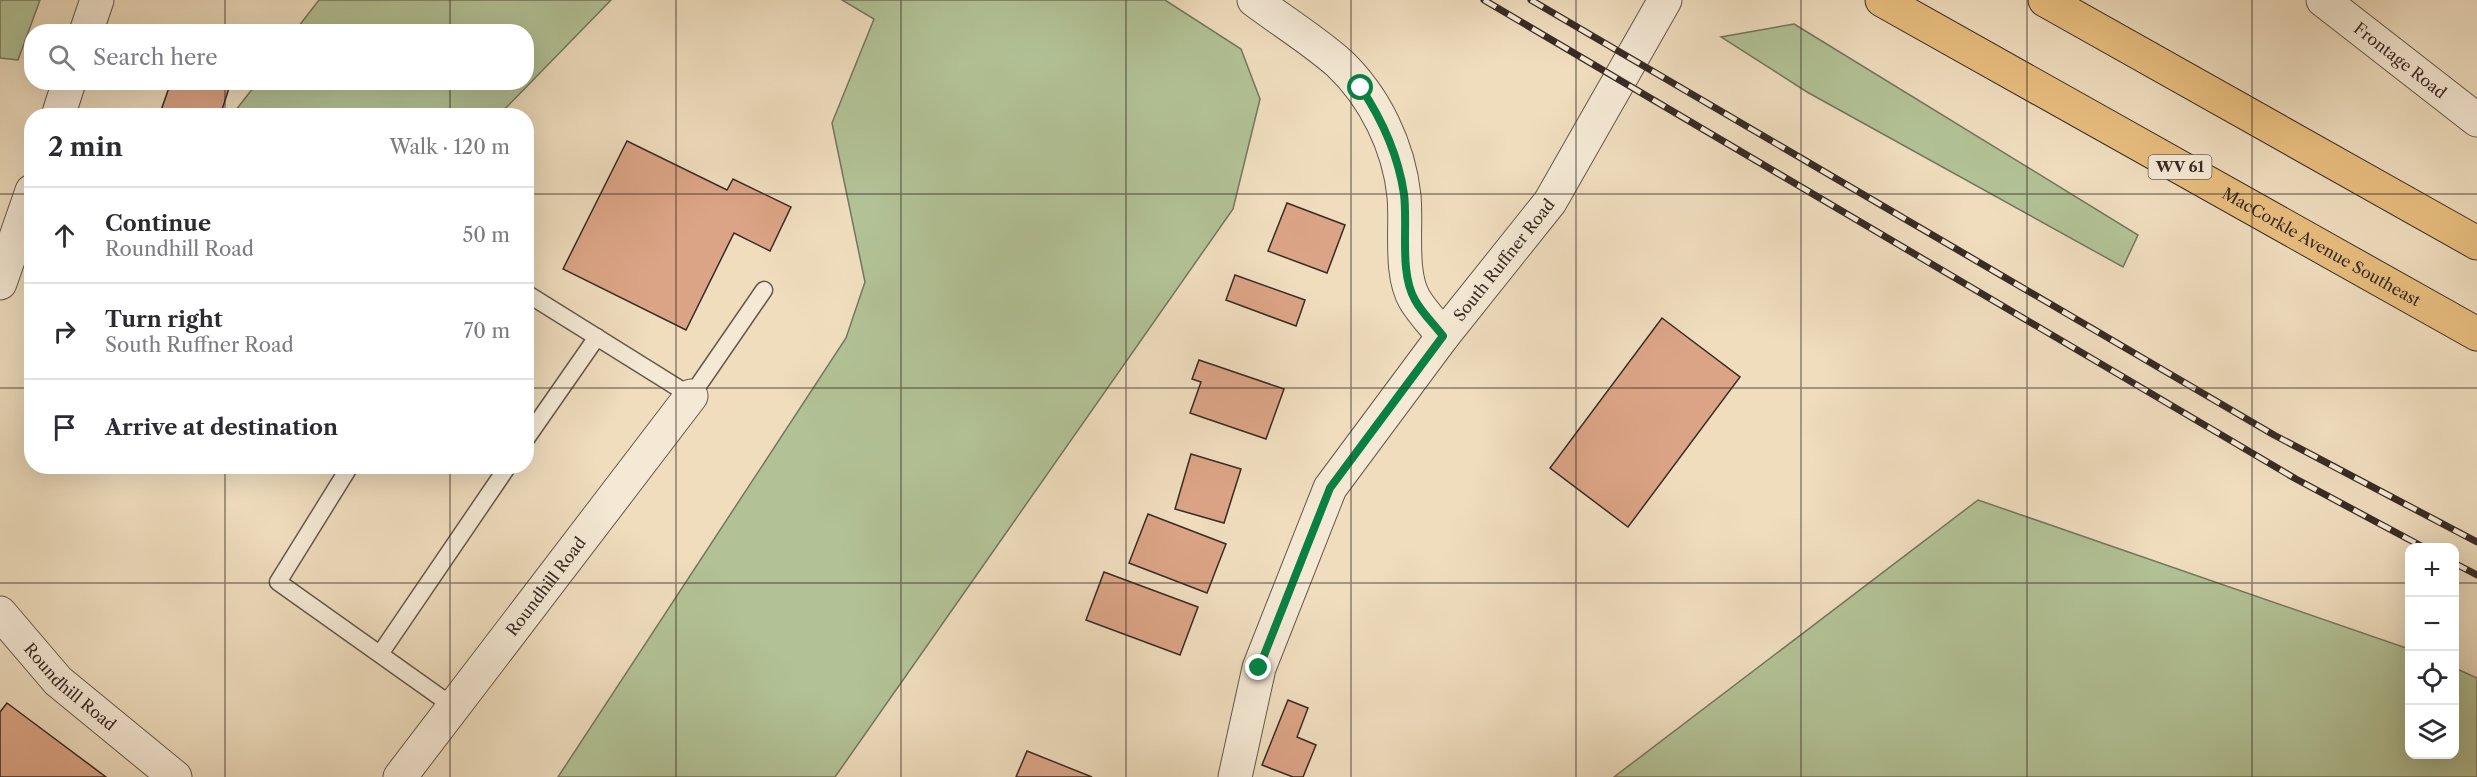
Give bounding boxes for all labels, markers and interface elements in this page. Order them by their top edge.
street label: Frontage Road [2350,18,2451,103]
search box [24,24,534,90]
icon: search [45,41,78,74]
text: Search here [93,44,218,71]
route start [1347,74,1373,100]
text: 2 min [48,131,123,163]
text: Walk · 120 m [389,135,510,159]
road number: WV 61 [2148,155,2212,179]
street label: MacCorkle Avenue Southeast [2219,183,2425,311]
street label: South Ruffner Road [1449,194,1559,325]
text: Continue [105,210,211,237]
icon: ahead [48,219,81,252]
text: 50 m [463,223,510,247]
text: Roundhill Road [105,237,254,261]
text: Turn right [105,306,223,333]
icon: right [48,315,81,348]
text: 70 m [464,319,510,343]
text: South Ruffner Road [105,333,294,357]
icon: arrive [48,411,81,444]
text: Arrive at destination [105,414,338,441]
street label: Roundhill Road [502,533,590,640]
map controls [2405,543,2459,759]
button: + [2405,543,2459,597]
button: − [2405,597,2459,651]
street label: Roundhill Road [20,639,120,735]
button: locate [2405,651,2459,705]
route end [1245,654,1271,680]
button: layers [2405,705,2459,759]

